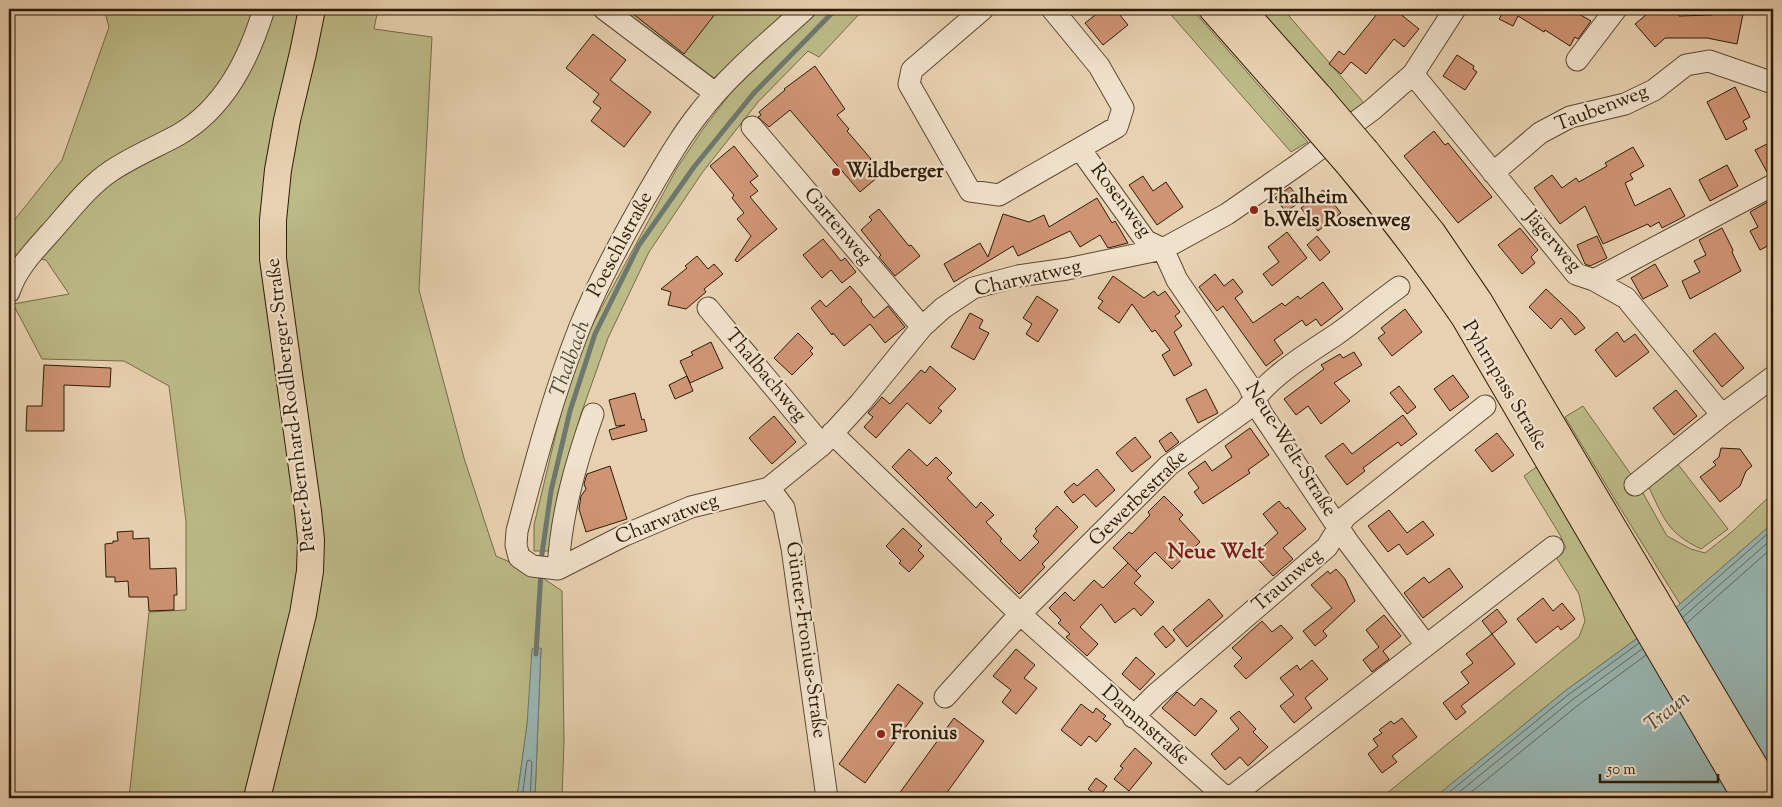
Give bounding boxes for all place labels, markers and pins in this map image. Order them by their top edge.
place label: Wildberger [846,158,944,187]
marker: Wildberger [830,166,842,178]
place label: Thalheim b.Wels Rosenweg [1263,184,1411,236]
marker: Thalheim b.Wels Rosenweg [1248,204,1260,216]
place label: Fronius [891,720,957,749]
marker: Fronius [875,728,887,740]

